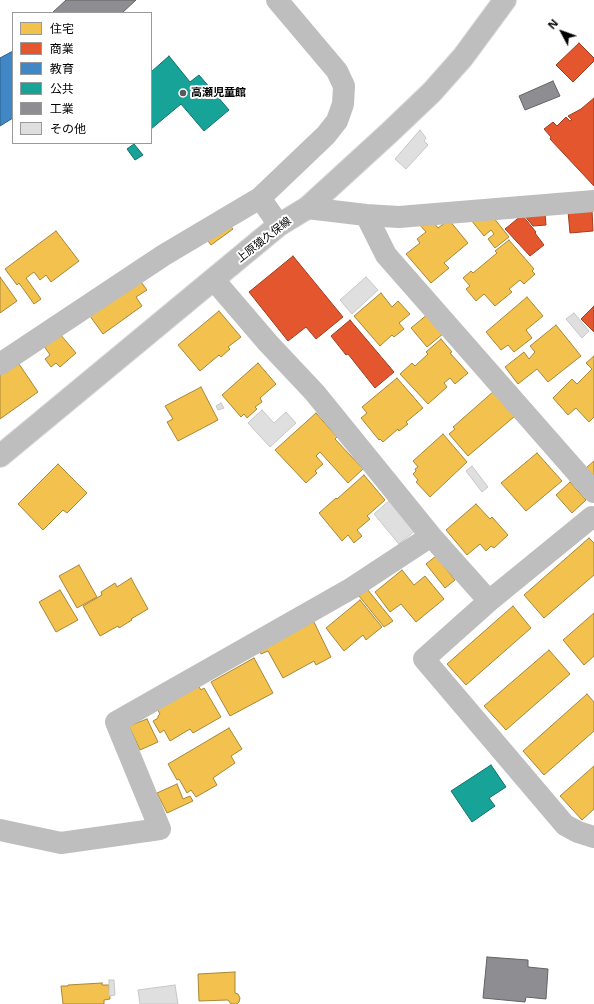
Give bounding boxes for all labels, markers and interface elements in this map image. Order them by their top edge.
legend [12,12,152,144]
north arrow [542,12,582,52]
text: N [544,16,561,32]
text: 住宅 [50,20,74,37]
text: 商業 [50,40,74,57]
text: 教育 [50,60,74,77]
text: 公共 [50,80,74,97]
place label: 高瀬児童館 [191,86,246,100]
marker: 高瀬児童館 [178,88,188,98]
text: 工業 [50,100,74,117]
text: その他 [50,120,86,137]
street label: 上原猿久保線 [234,214,294,266]

